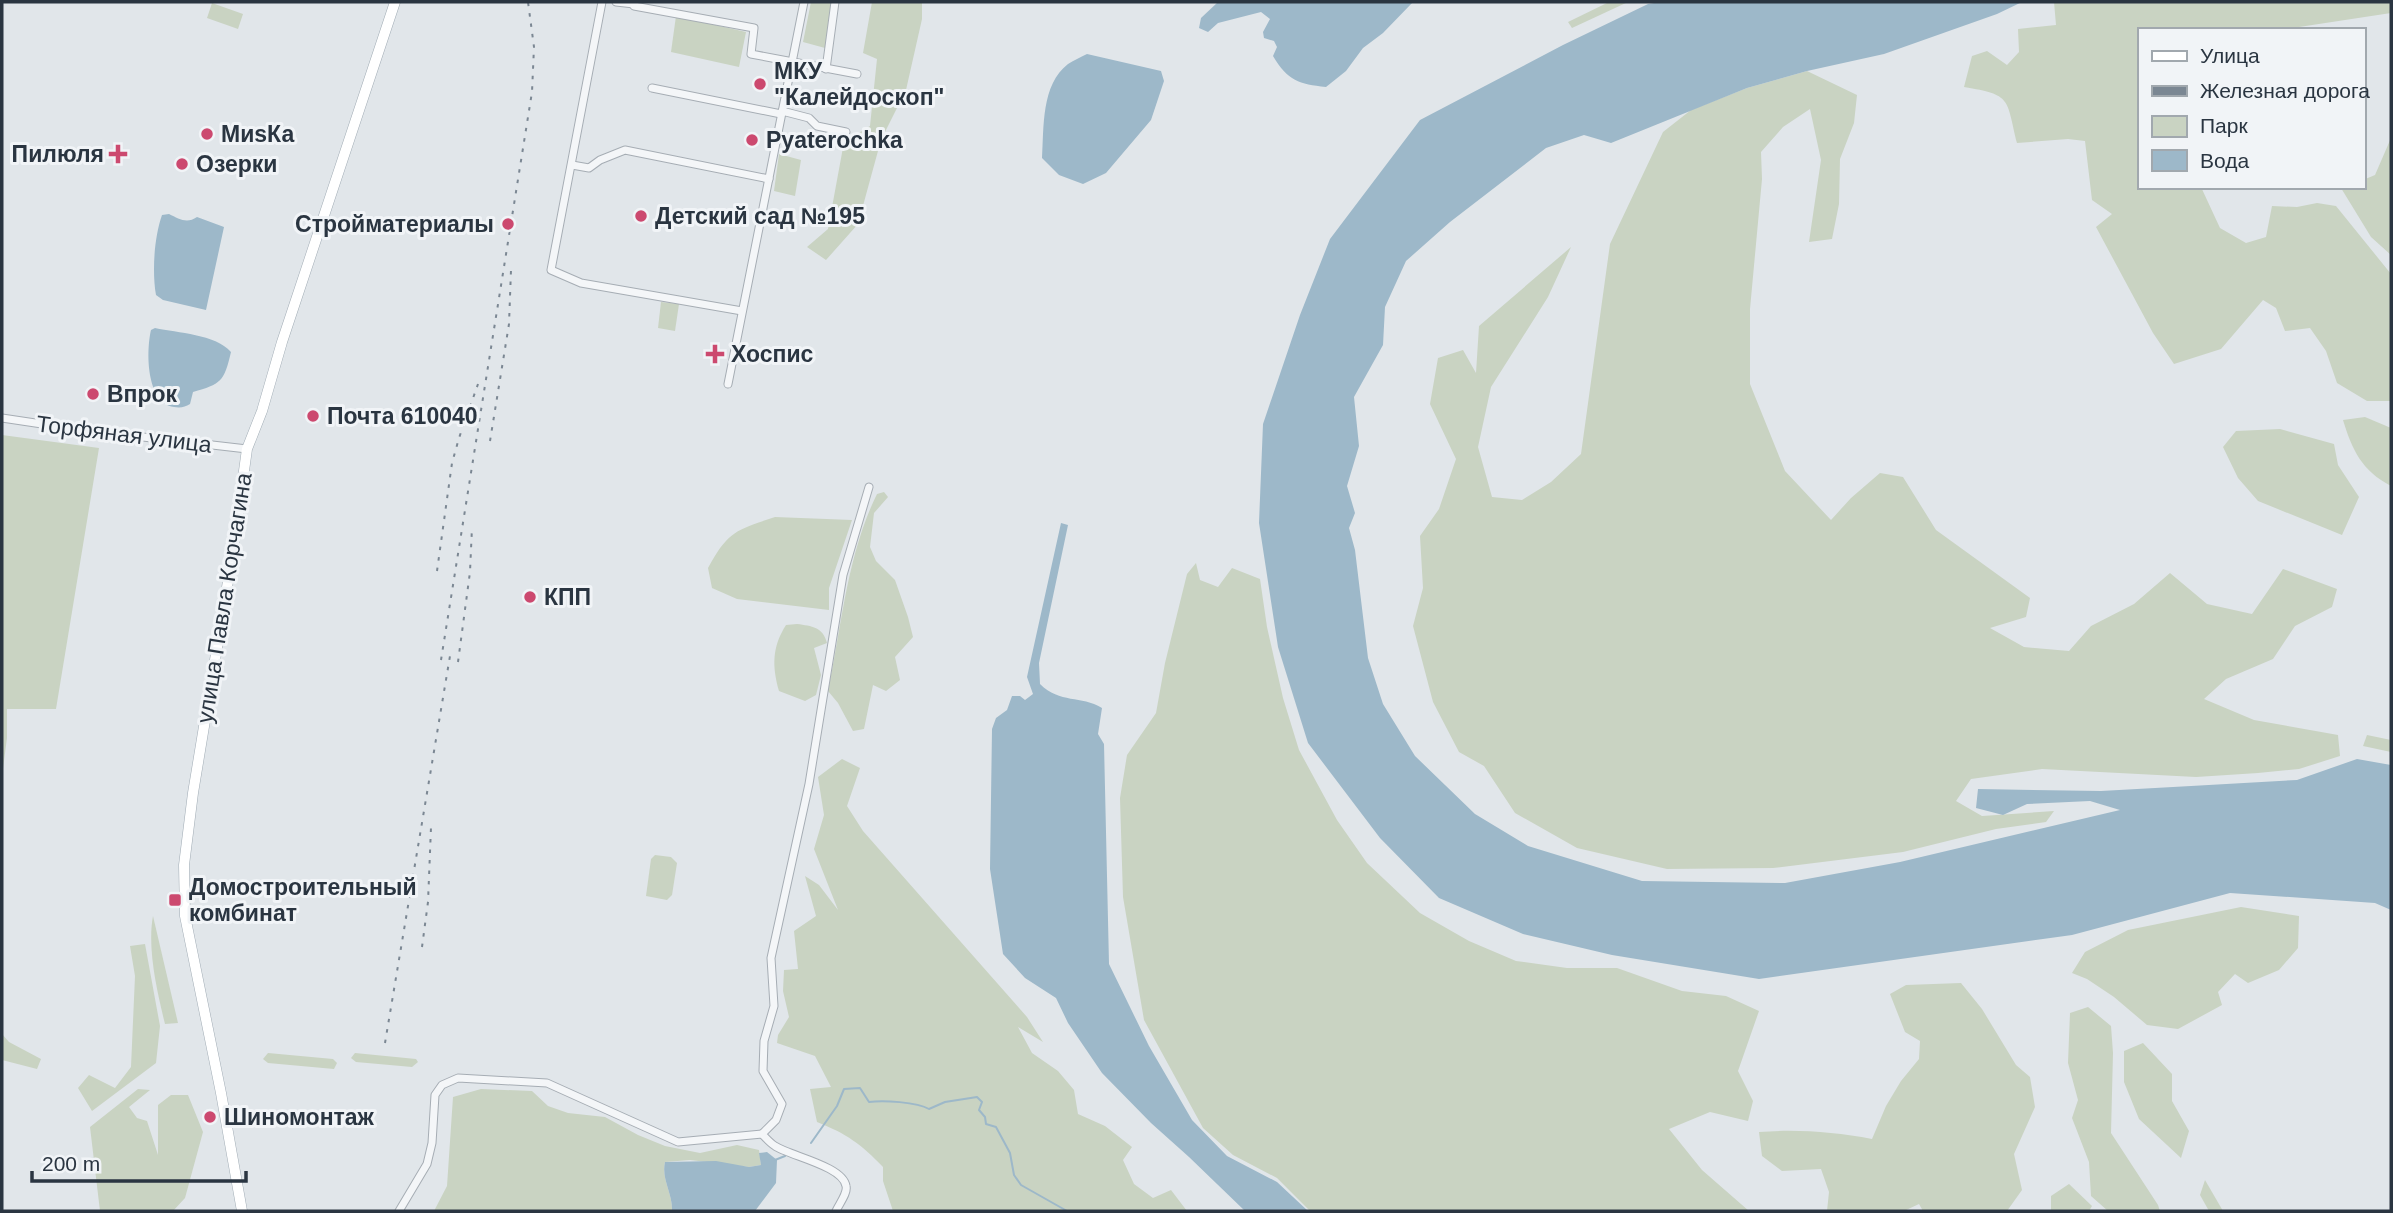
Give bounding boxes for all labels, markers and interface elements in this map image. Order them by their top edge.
legend [2138,28,2365,189]
text: Улица [2200,44,2260,67]
place label: МКУ "Калейдоскоп" [774,58,944,110]
marker: МКУ "Калейдоскоп" [752,76,768,92]
text: Железная дорога [2200,79,2370,102]
text: Парк [2200,114,2248,137]
place label: МиsКа [221,121,294,147]
marker: МиsКа [199,126,215,142]
place label: Pyaterochka [766,127,903,153]
marker: Pyaterochka [744,132,760,148]
place label: Пилюля [12,141,104,167]
marker: Пилюля [110,146,126,162]
text: Вода [2200,149,2249,172]
place label: Озерки [196,151,278,177]
marker: Озерки [174,156,190,172]
place label: Детский сад №195 [655,203,865,229]
marker: Детский сад №195 [633,208,649,224]
place label: Стройматериалы [295,211,494,237]
marker: Стройматериалы [500,216,516,232]
place label: Хоспис [731,341,814,367]
marker: Хоспис [705,344,725,364]
place label: Впрок [107,381,178,407]
marker: Впрок [85,386,101,402]
place label: Почта 610040 [327,403,478,429]
marker: Почта 610040 [305,408,321,424]
street label: Торфяная улица [35,410,213,458]
street label: улица Павла Корчагина [191,471,257,725]
place label: КПП [544,584,591,610]
marker: КПП [522,589,538,605]
place label: Домостроительный комбинат [189,874,417,926]
marker: Домостроительный комбинат [167,892,183,908]
place label: Шиномонтаж [224,1104,375,1130]
marker: Шиномонтаж [202,1109,218,1125]
scale bar [32,1140,245,1184]
text: 200 m [42,1152,100,1175]

